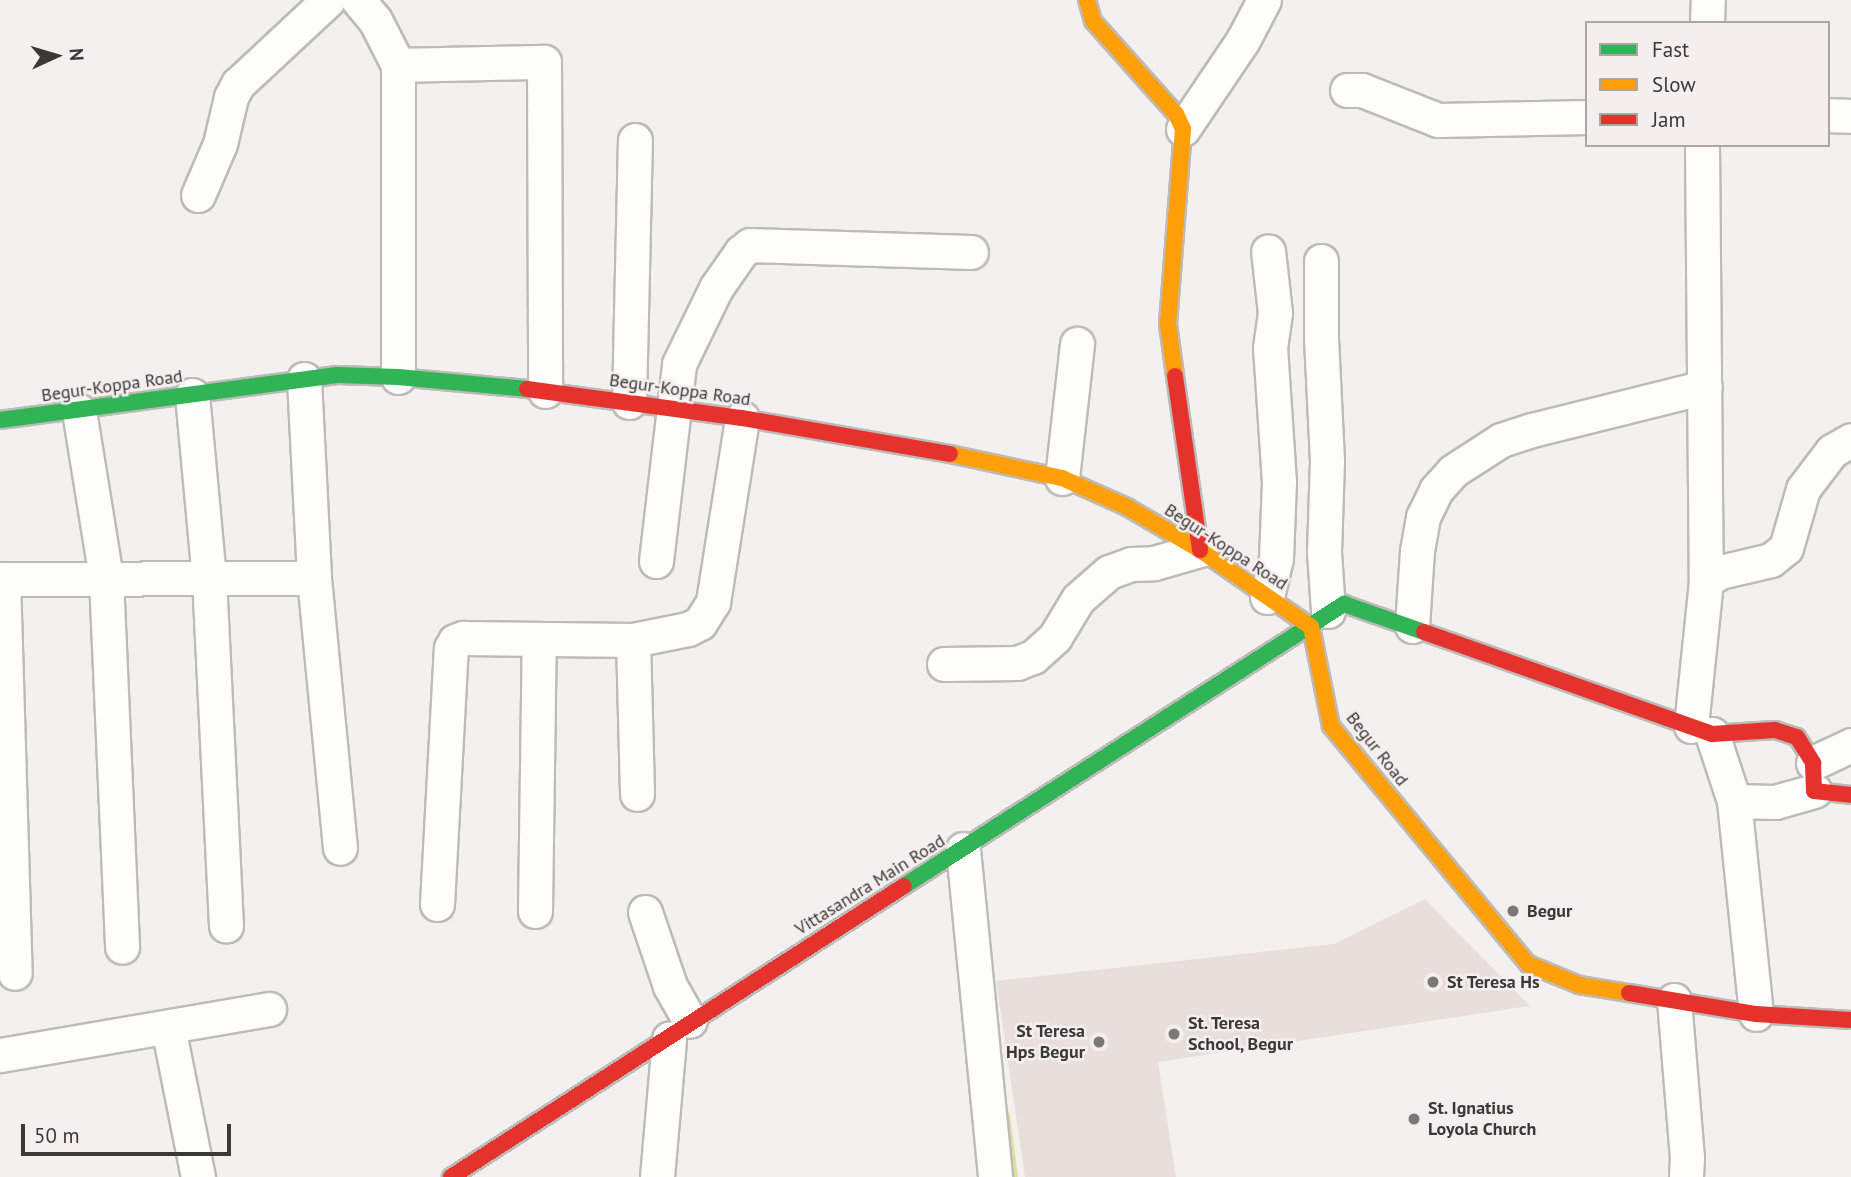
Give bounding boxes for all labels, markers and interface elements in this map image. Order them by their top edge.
north arrow [21,21,91,91]
legend [1585,21,1830,147]
text: Fast [1652,36,1689,63]
text: N [65,47,89,62]
text: Slow [1652,71,1696,98]
text: Jam [1652,106,1686,133]
street label: Begur-Koppa Road [40,365,184,407]
street label: Begur-Koppa Road [608,369,752,411]
street label: Begur-Koppa Road [1160,499,1292,595]
street label: Begur Road [1341,708,1413,790]
street label: Vittasandra Main Road [791,830,949,940]
place label: Begur [1527,900,1572,922]
marker: Begur [1505,903,1521,919]
place label: St Teresa Hs [1447,971,1540,993]
marker: St Teresa Hs [1425,974,1441,990]
place label: St. Teresa School, Begur [1188,1013,1294,1056]
place label: St Teresa Hps Begur [1006,1021,1085,1064]
marker: St. Teresa School, Begur [1166,1026,1182,1042]
marker: St Teresa Hps Begur [1091,1034,1107,1050]
place label: St. Ignatius Loyola Church [1428,1098,1536,1140]
scale bar [24,1110,234,1154]
marker: St. Ignatius Loyola Church [1406,1111,1422,1127]
text: 50 m [34,1122,80,1149]

